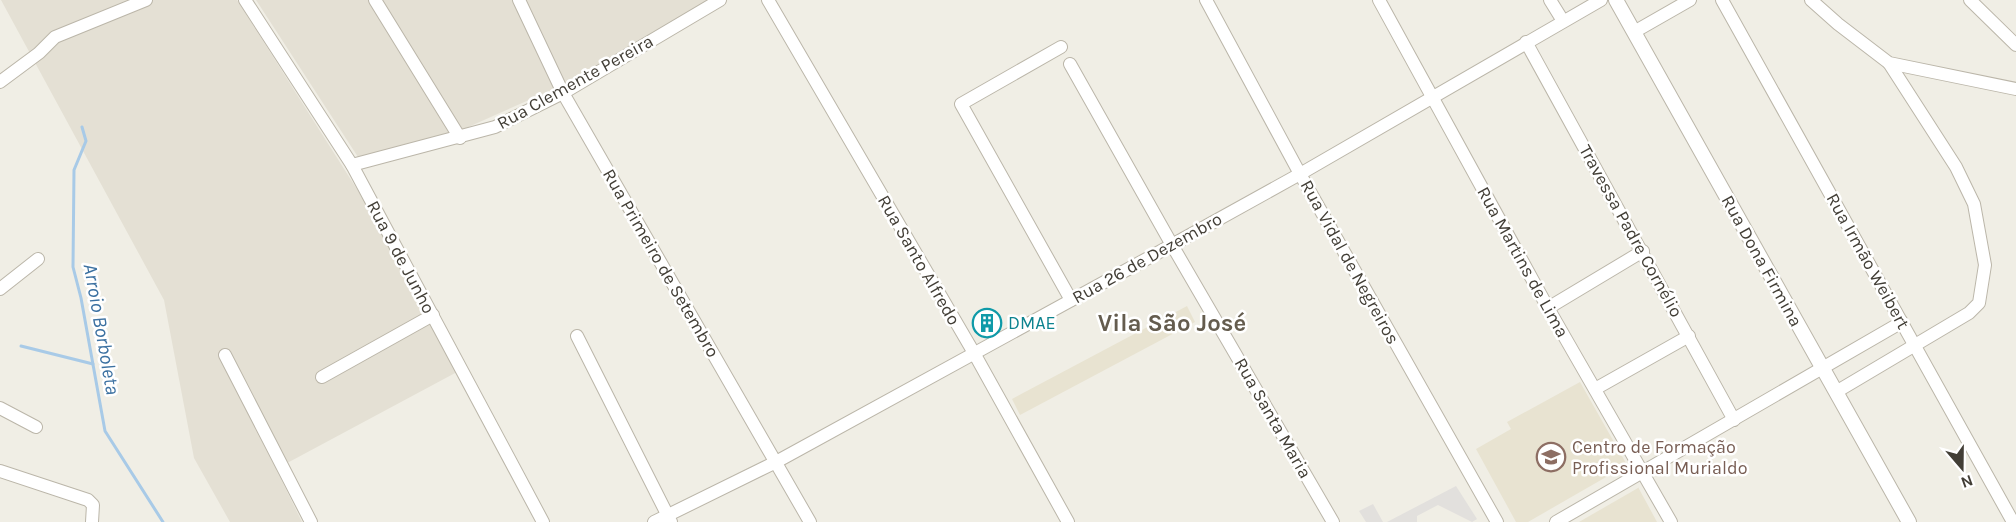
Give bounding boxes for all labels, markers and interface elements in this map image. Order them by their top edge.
street label: Rua Clemente Pereira [493,30,657,134]
street label: Travessa Padre Cornélio [1574,141,1688,321]
street label: Rua Primeiro de Setembro [598,165,724,361]
street label: Rua Vidal de Negreiros [1296,176,1404,348]
street label: Rua Martins de Lima [1472,183,1574,341]
street label: Rua Irmão Weibert [1822,189,1915,333]
street label: Rua Santo Alfredo [873,191,965,329]
street label: Rua Dona Firmina [1717,191,1807,331]
street label: Rua 9 de Junho [362,197,440,317]
street label: Rua 26 de Dezembro [1068,208,1226,308]
water label: Arroio Borboleta [79,262,124,396]
building icon: DMAE [971,307,1003,339]
district label: Vila São José [1098,309,1246,337]
place label: DMAE [1008,312,1056,334]
street label: Rua Santa Maria [1230,354,1316,482]
place label: Centro de Formação Profissional Murialdo [1572,436,1748,479]
north arrow [1932,438,1992,498]
school or university icon: Centro de Formação Profissional Murialdo [1535,441,1567,473]
text: N [1958,471,1976,493]

